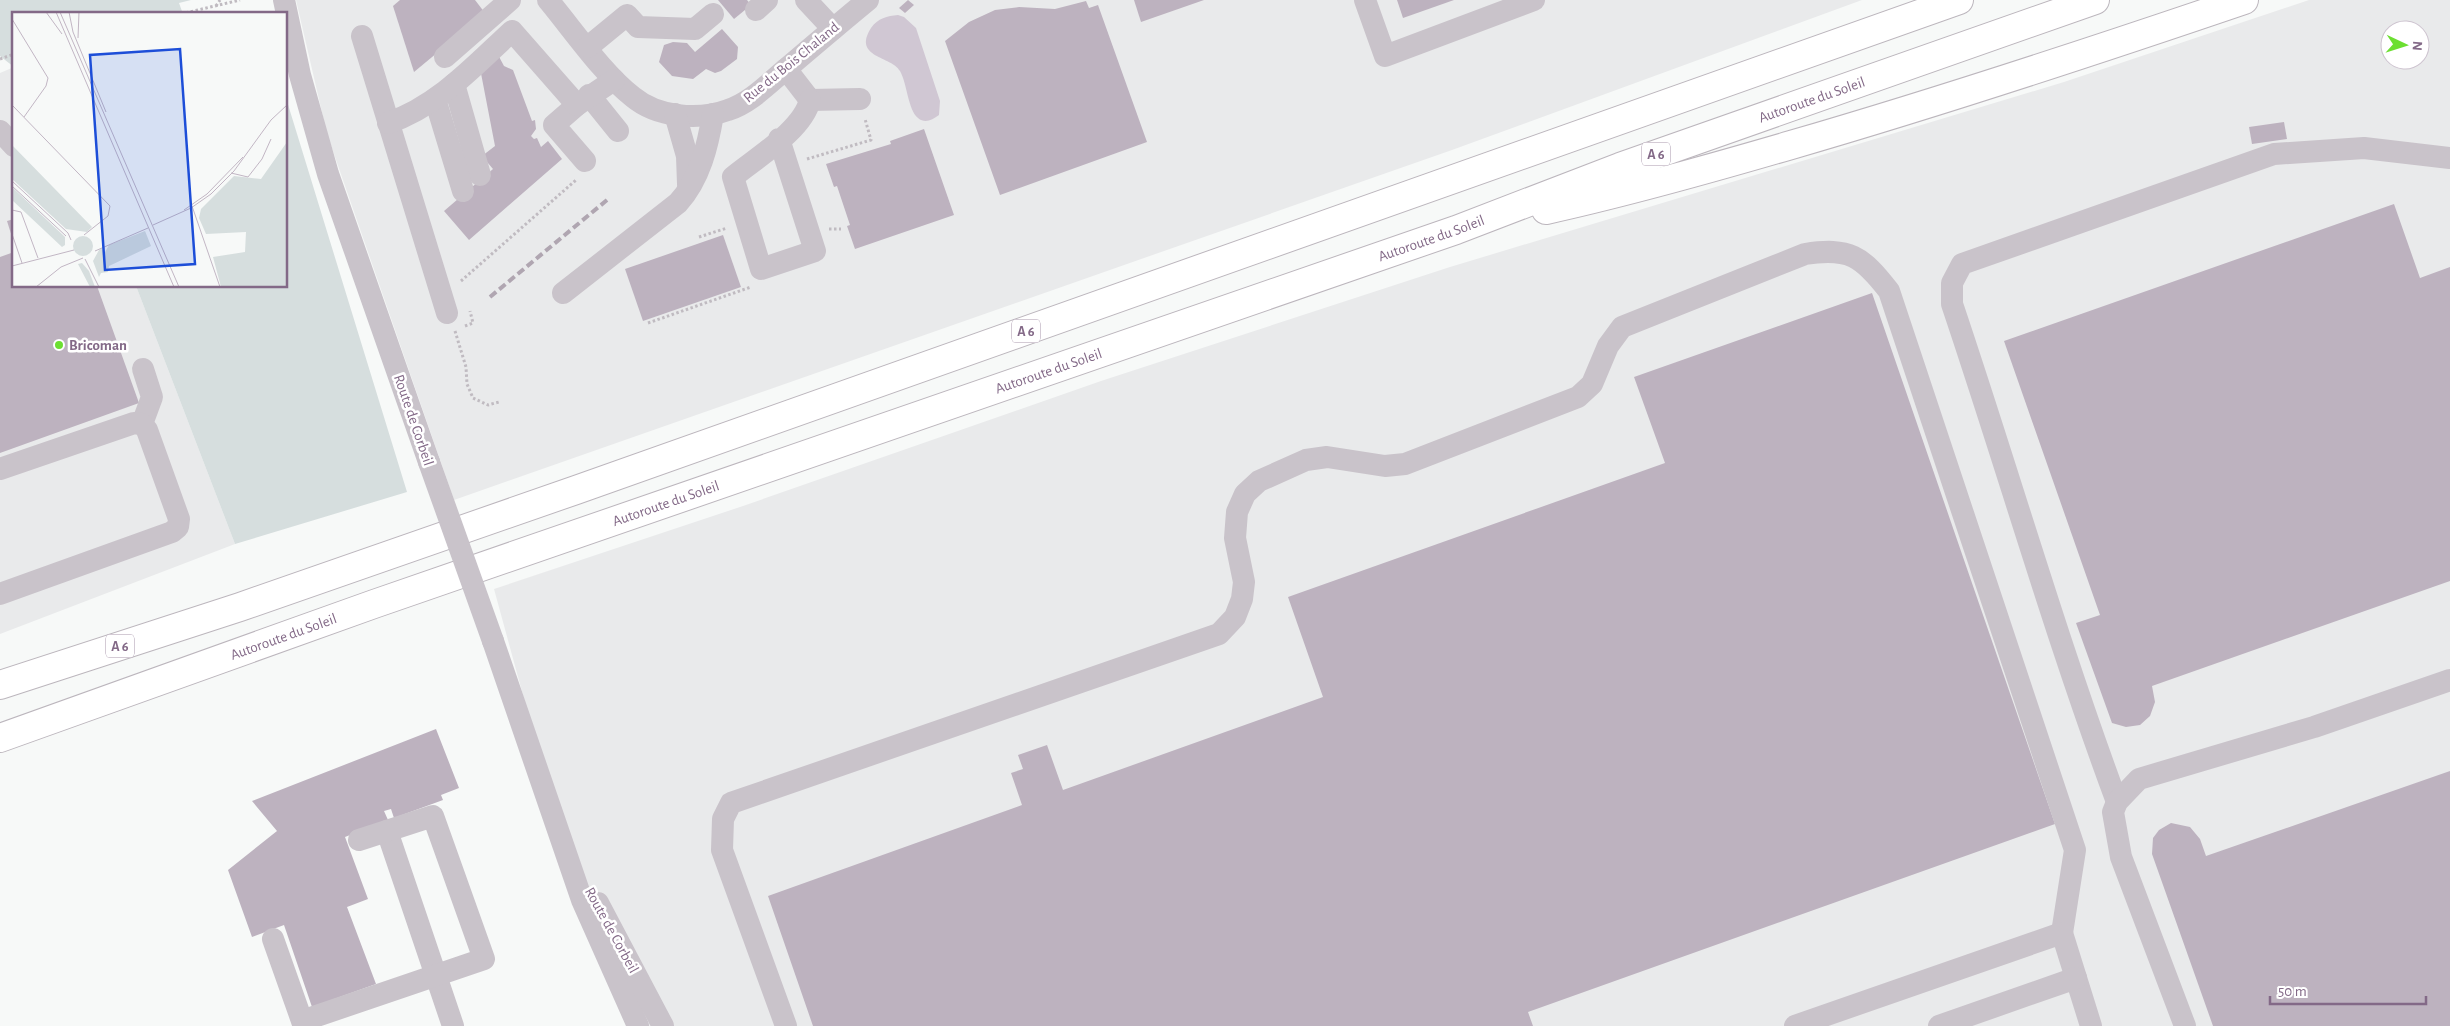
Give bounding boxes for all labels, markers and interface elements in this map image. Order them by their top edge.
inset map [12,12,288,288]
street label: Rue du Bois Chaland [741,19,842,105]
north arrow [2380,20,2430,70]
text: N [2410,40,2424,51]
street label: Autoroute du Soleil [1757,74,1867,126]
road number: A 6 [1642,142,1670,166]
street label: Autoroute du Soleil [1376,213,1487,264]
road number: A 6 [1012,320,1040,342]
place label: Bricoman [69,338,127,353]
marker: Bricoman [53,339,65,351]
street label: Autoroute du Soleil [993,346,1104,397]
street label: Route de Corbeil [391,373,436,468]
street label: Autoroute du Soleil [611,478,721,529]
street label: Autoroute du Soleil [228,611,339,663]
road number: A 6 [106,634,134,658]
street label: Route de Corbeil [582,885,641,976]
scale bar [2270,974,2426,1006]
text: 50 m [2278,984,2307,999]

